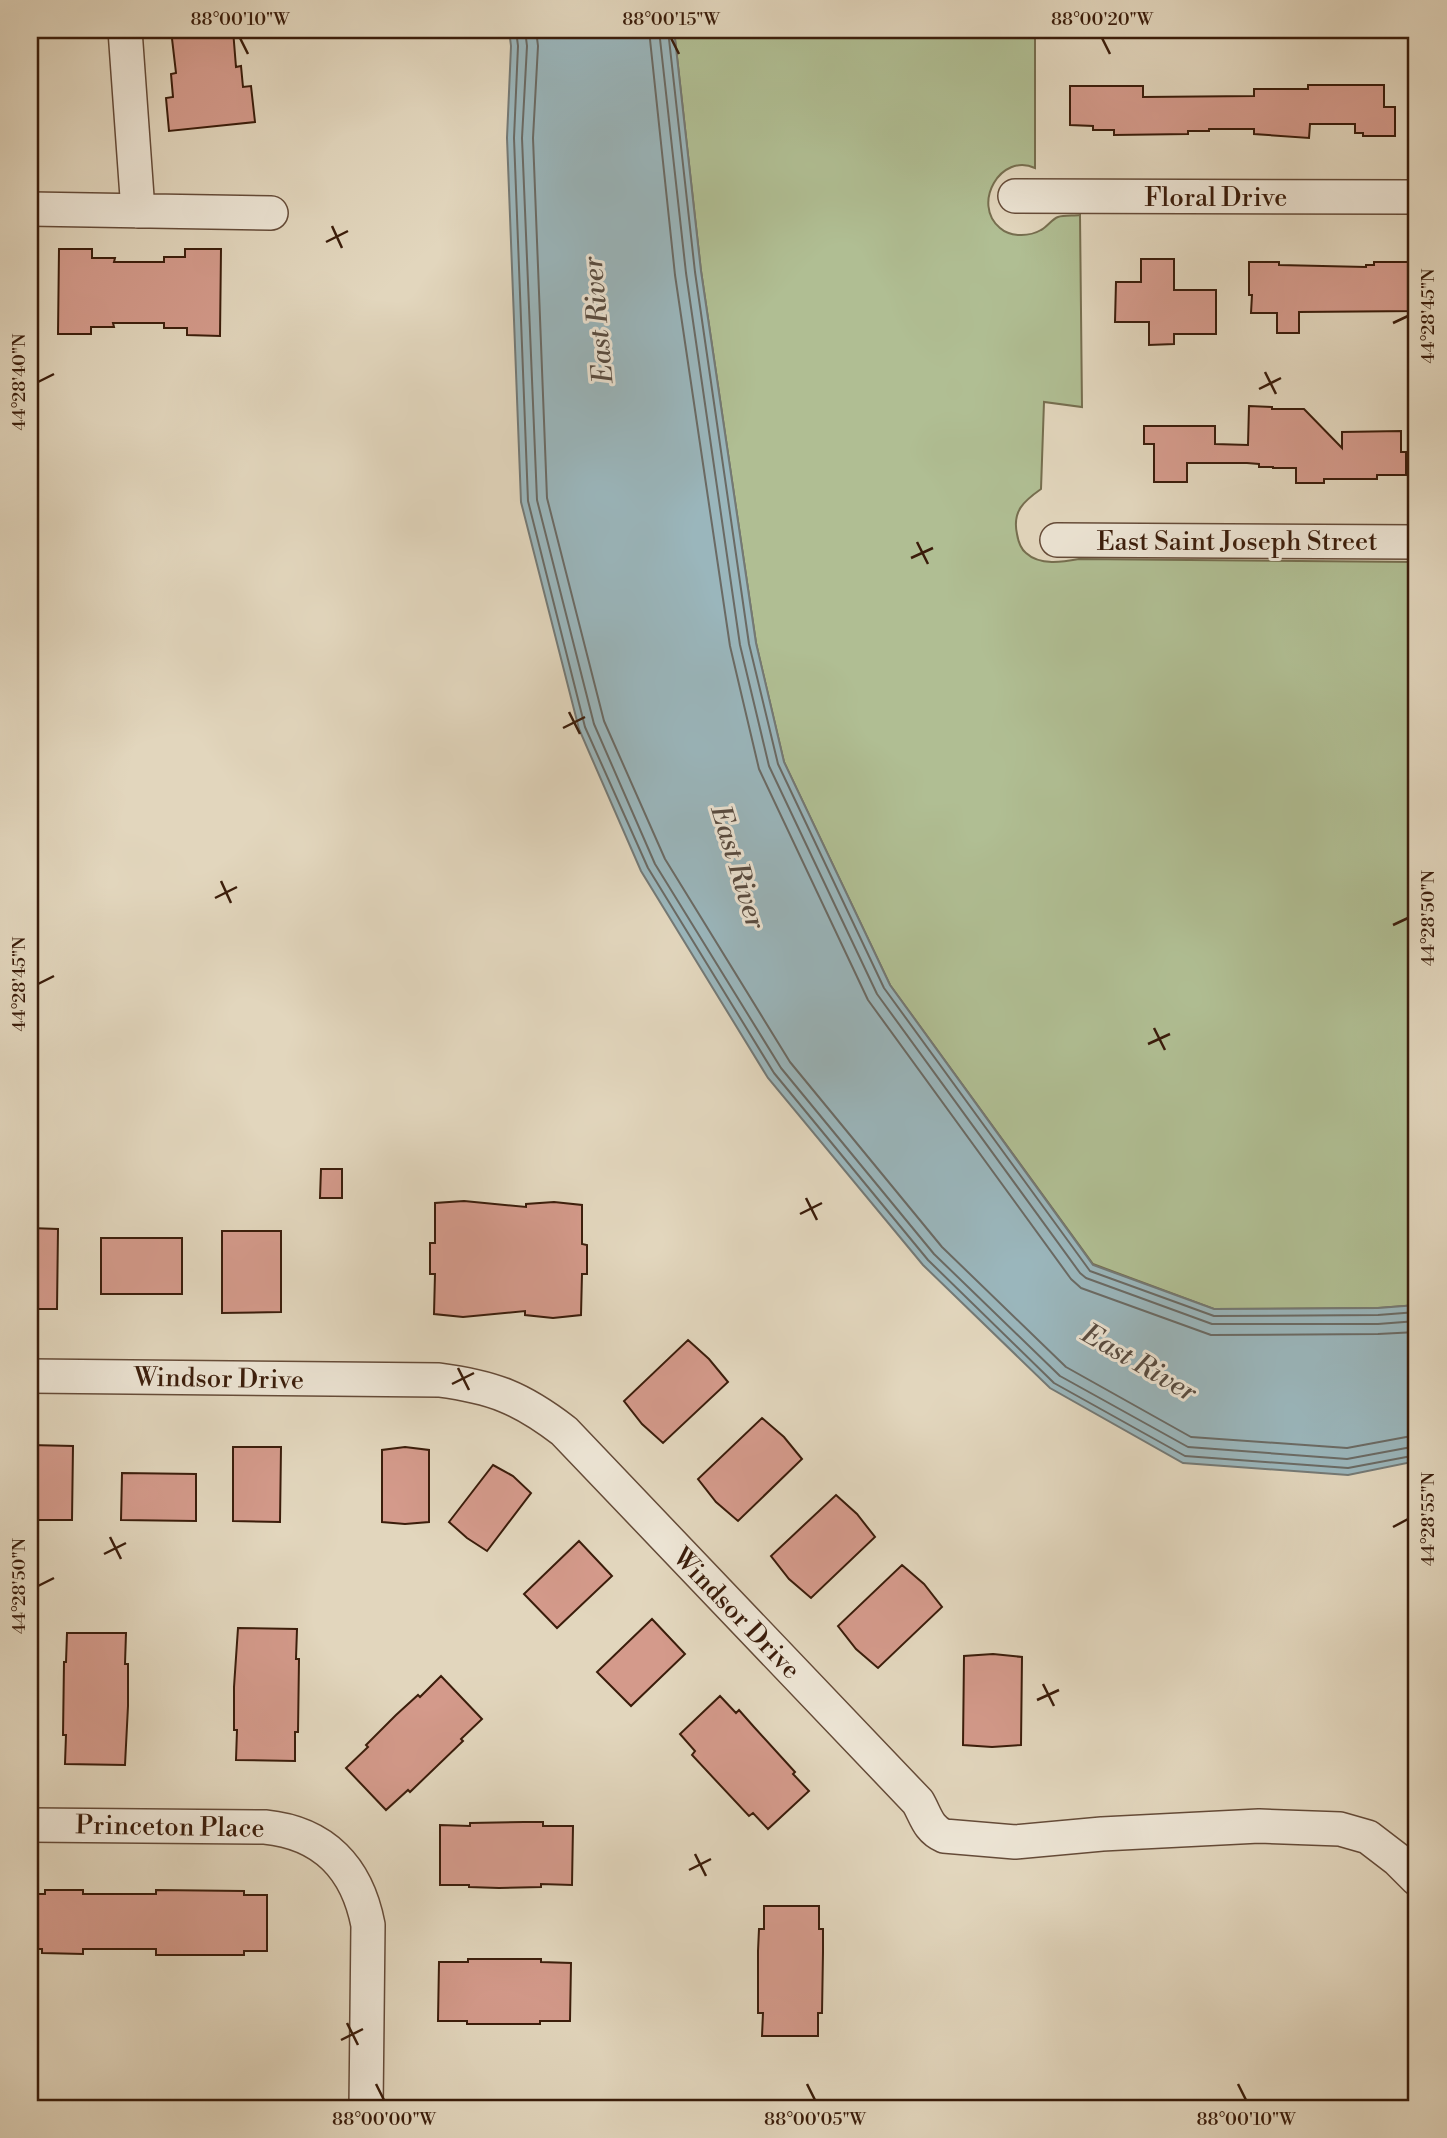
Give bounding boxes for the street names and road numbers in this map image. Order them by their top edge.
street label: Floral Drive [1145,182,1287,214]
street label: East Saint Joseph Street [1097,526,1377,558]
street label: Windsor Drive [133,1361,304,1396]
street label: Windsor Drive [665,1541,807,1686]
street label: Princeton Place [75,1809,265,1845]

